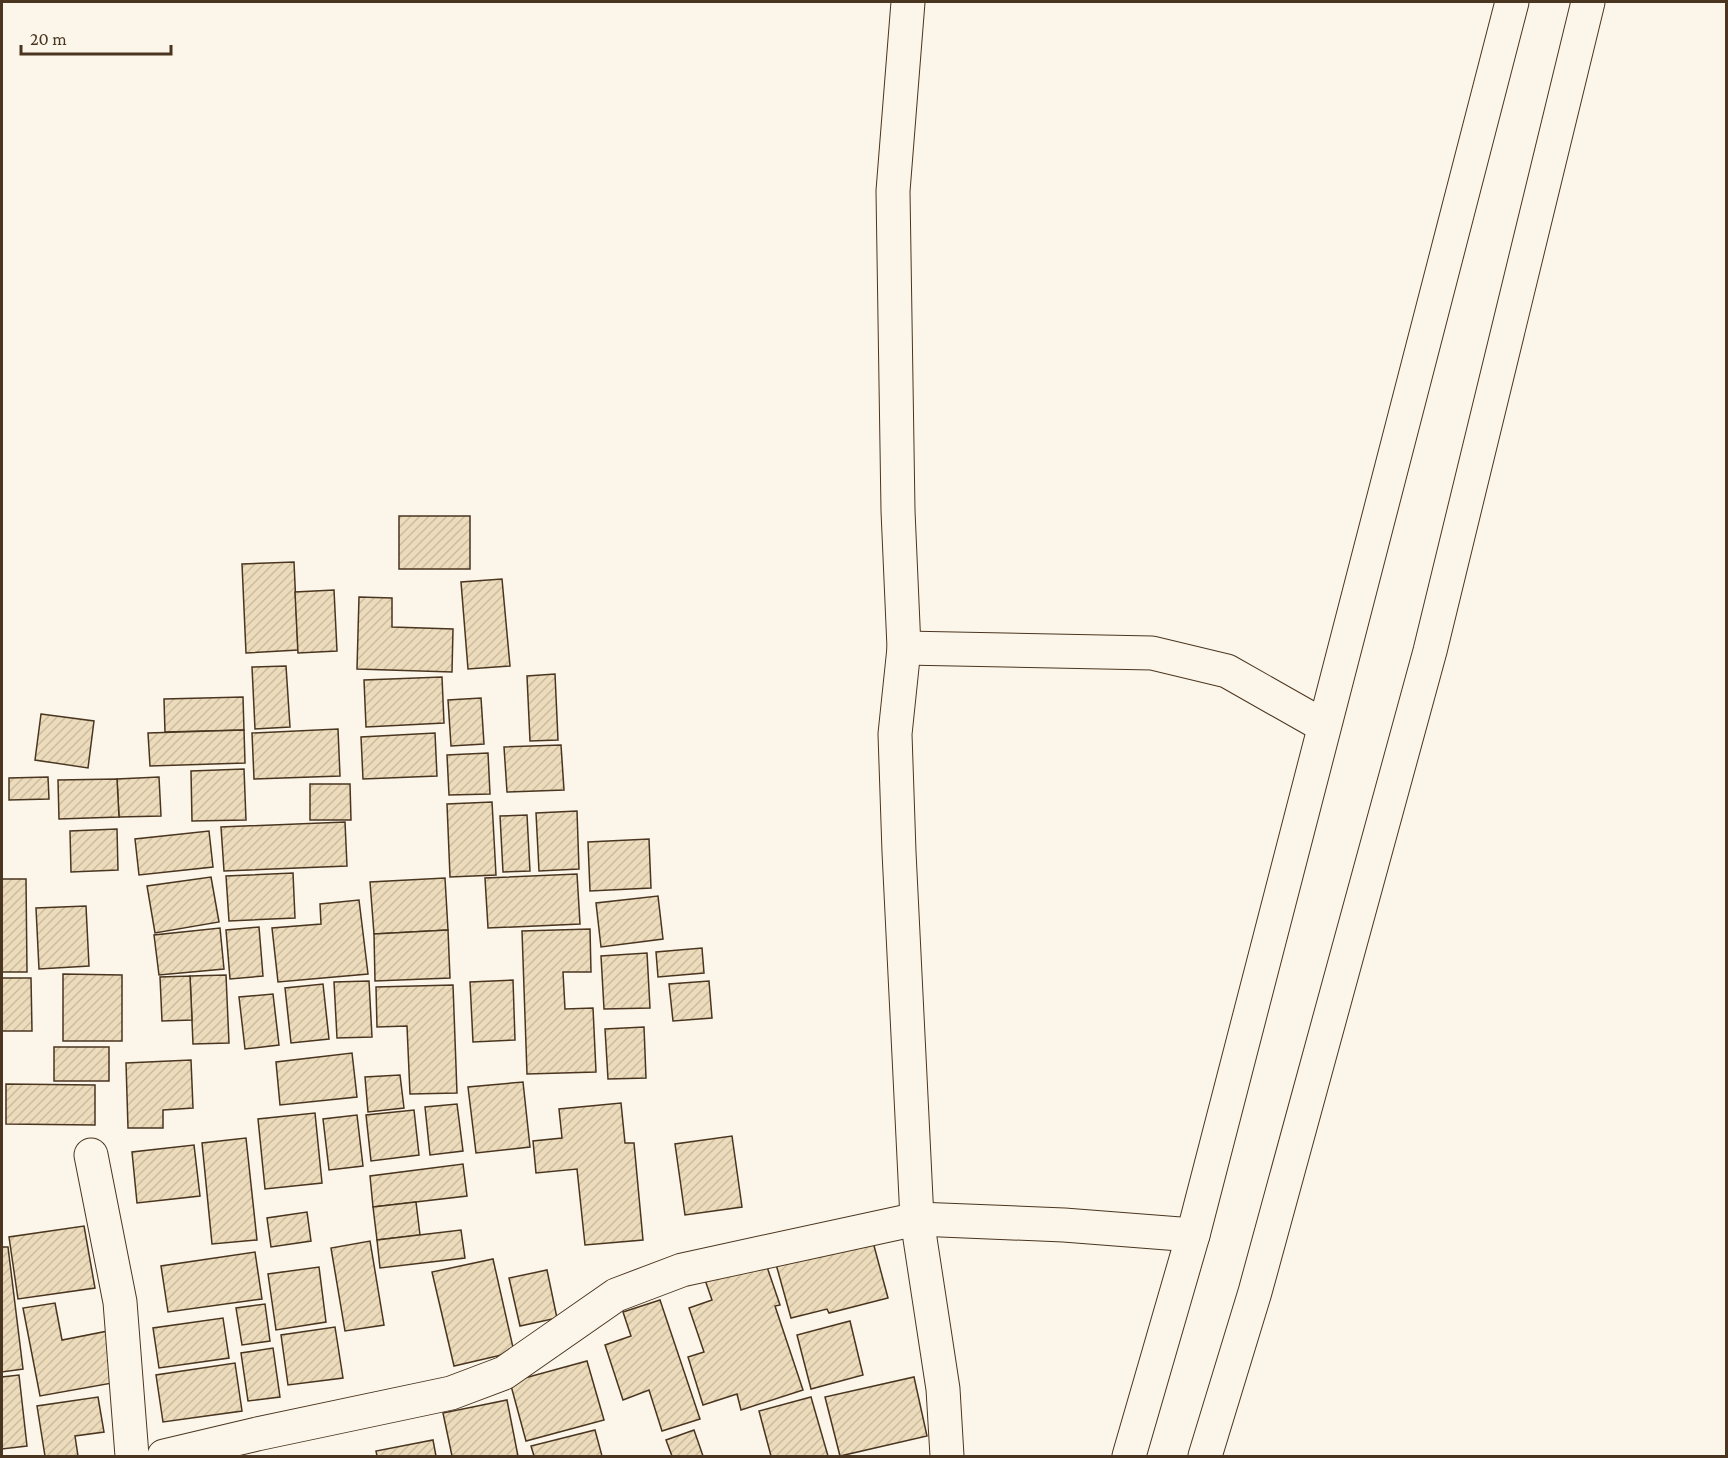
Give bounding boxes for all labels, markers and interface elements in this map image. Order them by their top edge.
scale bar [21,18,171,56]
text: 20 m [30,29,67,49]

